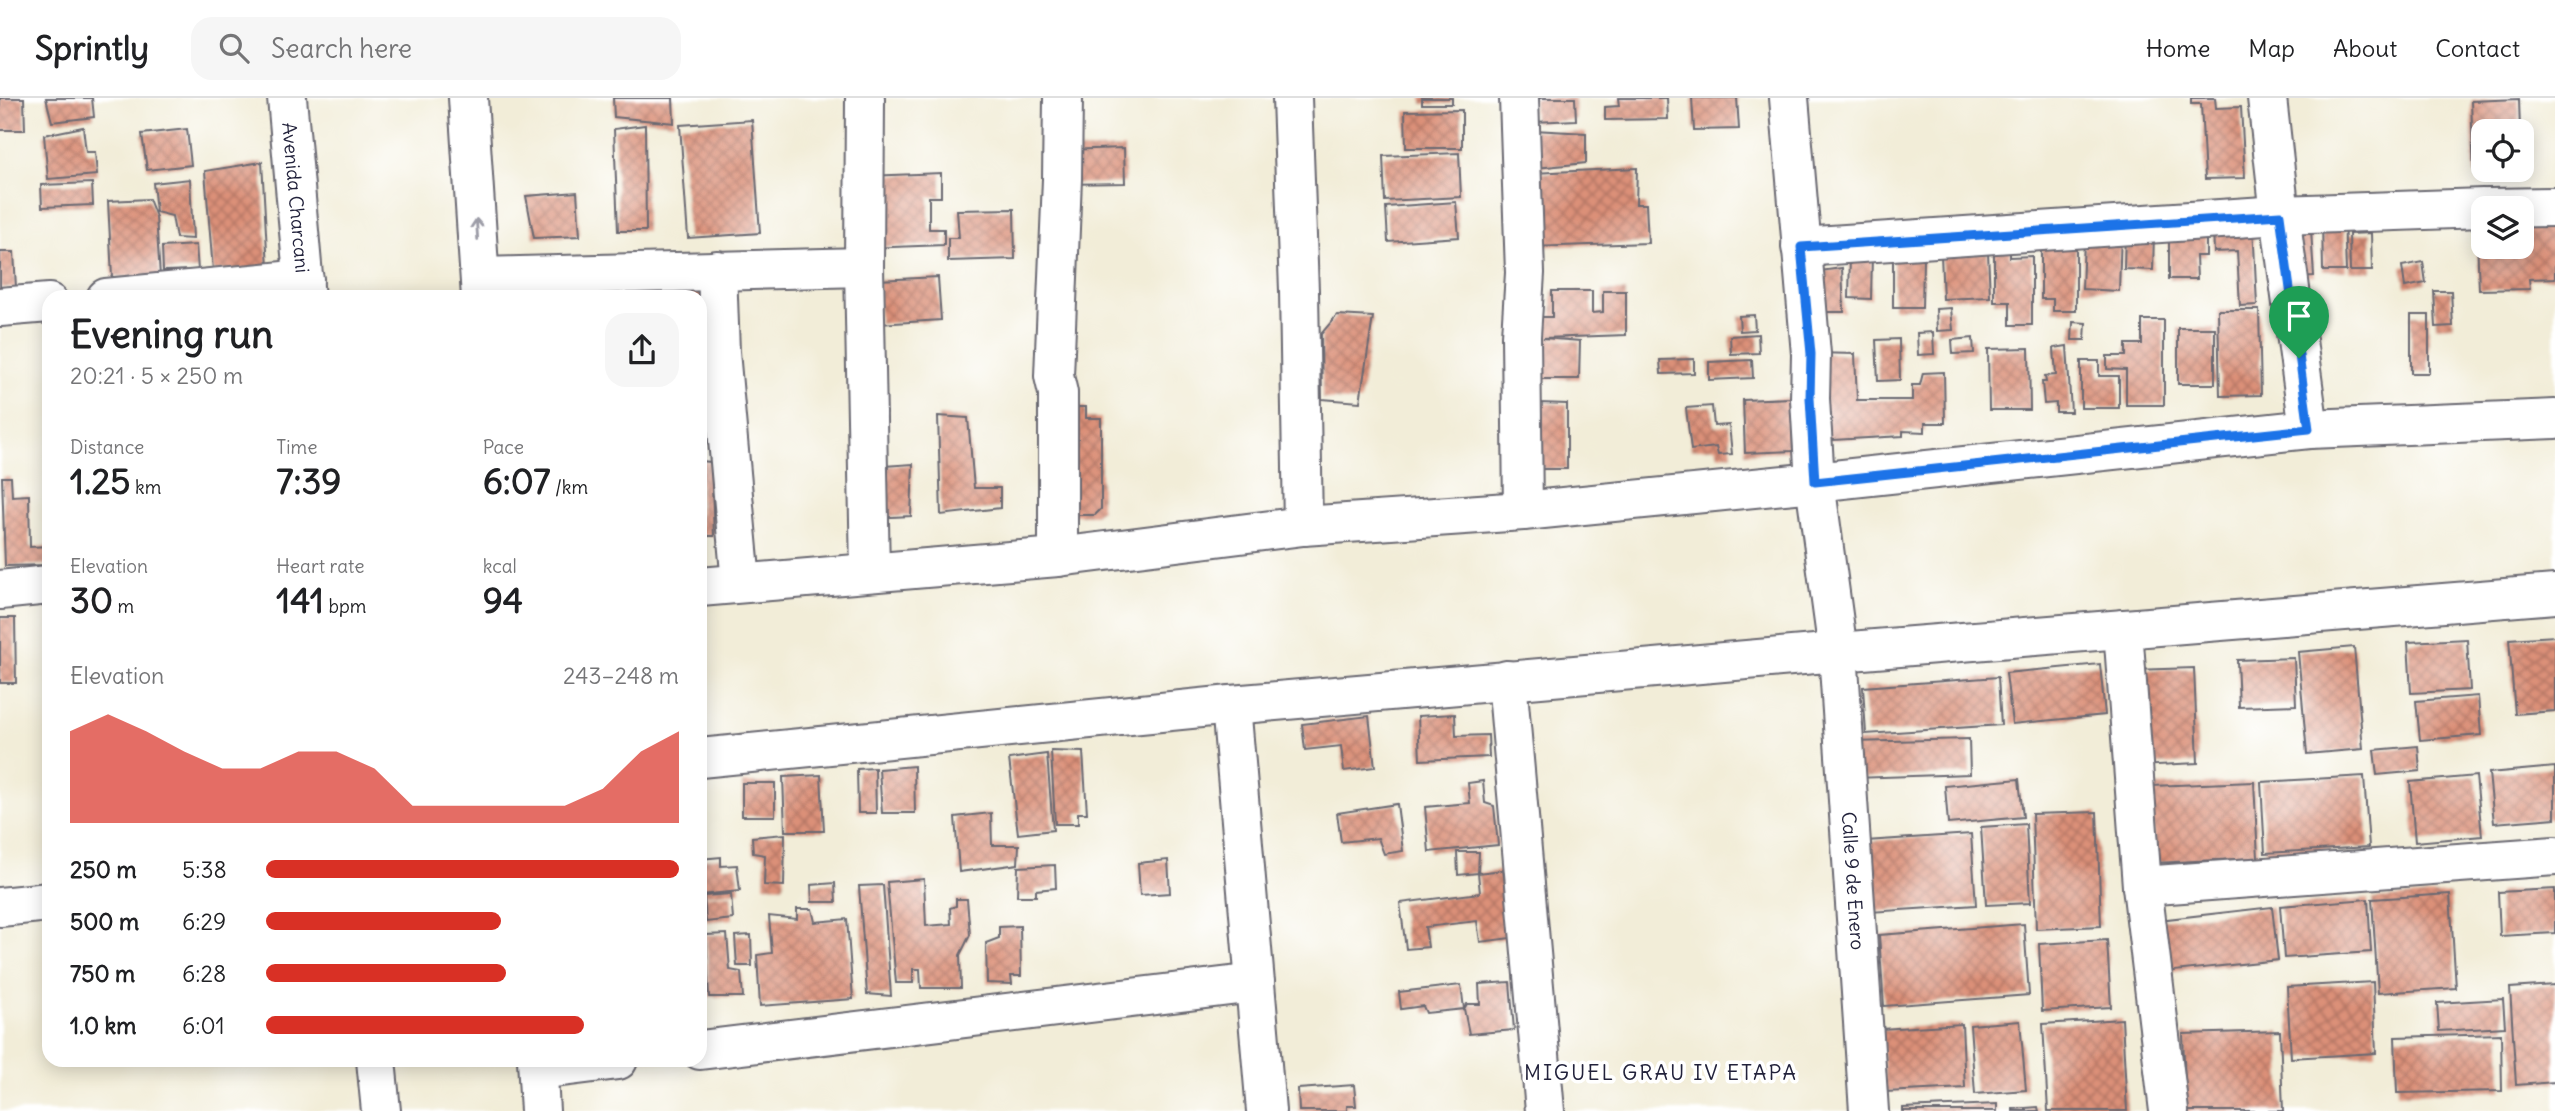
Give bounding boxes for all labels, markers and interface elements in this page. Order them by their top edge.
search box [191,17,681,80]
text: Sprintly [35,27,149,69]
icon: search [215,29,253,67]
text: Search here [271,32,412,65]
text: Home [2146,33,2210,63]
text: Map [2248,33,2295,63]
text: About [2333,33,2397,63]
text: Contact [2435,33,2520,63]
map controls [2471,119,2534,259]
button: locate [2471,119,2534,182]
street label: Avenida Charcani [277,121,315,274]
button: layers [2471,196,2534,259]
one-way arrow [470,218,483,241]
pin [2269,286,2329,358]
icon: arrive [2280,297,2318,335]
text: Evening run [70,311,273,358]
button: share [605,313,679,387]
text: 20:21 · 5 × 250 m [70,361,243,390]
text: Distance [70,435,144,459]
text: Time [276,435,317,459]
text: Pace [483,435,524,459]
text: 1.25 [70,459,130,503]
text: 7:39 [276,459,341,503]
text: 6:07 [483,459,550,503]
text: km [130,475,161,499]
text: /km [550,475,588,499]
text: Elevation [70,554,148,578]
text: Heart rate [276,554,364,578]
text: kcal [483,554,517,578]
text: 30 [70,578,113,622]
text: 141 [276,578,324,622]
text: 94 [483,578,523,622]
text: m [113,594,134,618]
text: bpm [324,594,367,618]
text: Elevation [70,661,164,690]
text: 243–248 m [563,661,679,690]
street label: Calle 9 de Enero [1837,811,1870,951]
text: 250 m [70,855,137,884]
text: 5:38 [182,855,227,884]
text: 500 m [70,907,139,936]
text: 6:29 [182,907,226,936]
text: 750 m [70,959,135,988]
text: 6:28 [182,959,226,988]
text: 1.0 km [70,1011,136,1040]
text: 6:01 [182,1011,225,1040]
district label: MIGUEL GRAU IV ETAPA [1524,1059,1798,1086]

